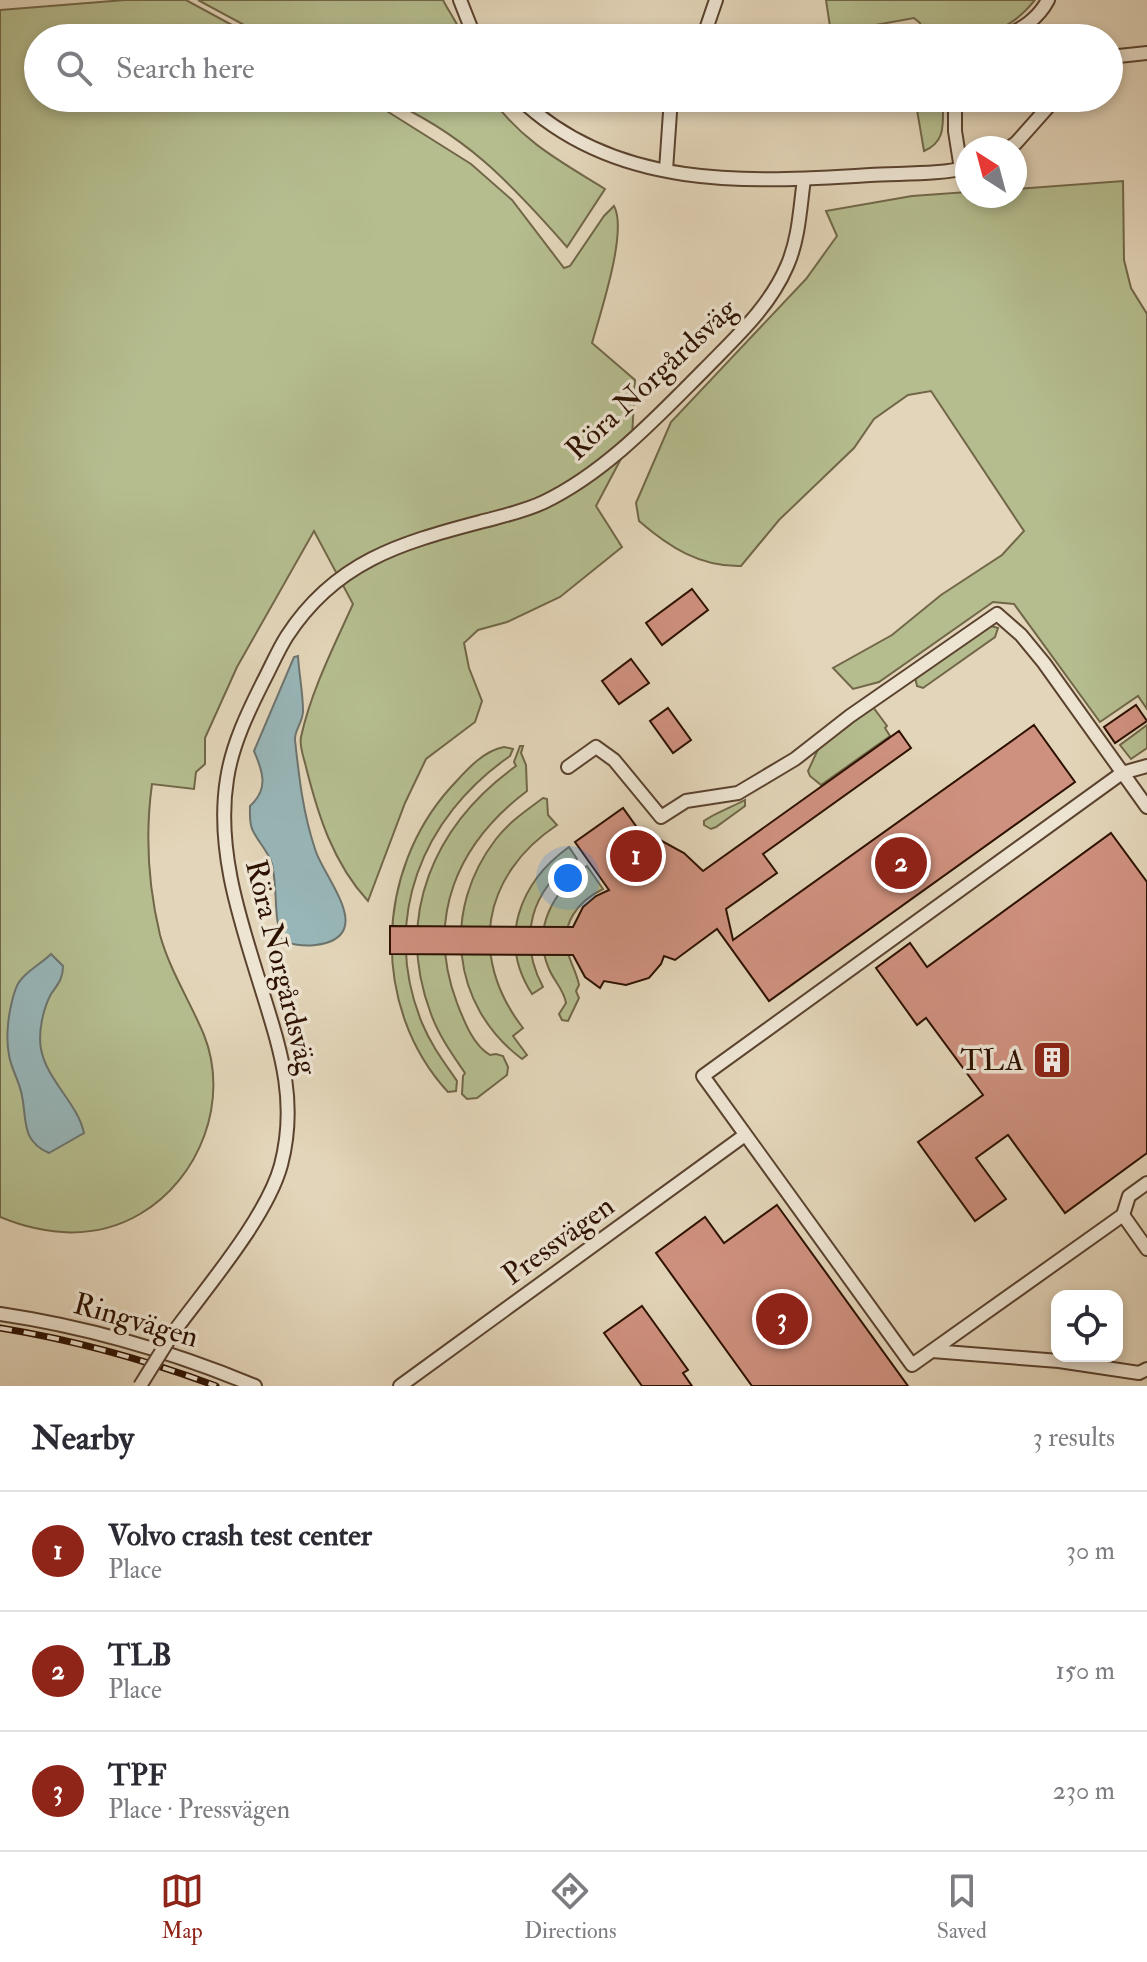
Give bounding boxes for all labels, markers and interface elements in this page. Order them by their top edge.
search box [24,24,1123,112]
icon: search [52,46,96,90]
text: Search here [116,50,255,87]
north arrow [955,136,1027,208]
street label: Röra Norgårdsväg [558,290,745,468]
pin: 1 [610,826,662,886]
pin: 2 [875,833,927,893]
street label: Röra Norgårdsväg [237,856,326,1080]
your location [548,858,588,898]
building icon: TLA [1031,1039,1073,1081]
place label: TLA [960,1042,1024,1079]
street label: Pressvägen [495,1187,622,1293]
street label: Ringvägen [69,1285,203,1356]
pin: 3 [756,1289,808,1349]
map controls [1051,1290,1123,1362]
button: locate [1051,1290,1123,1362]
text: Nearby [32,1417,134,1460]
text: 3 results [1033,1422,1115,1454]
text: Volvo crash test center [108,1517,372,1554]
text: 1 [53,1535,63,1567]
text: 30 m [1066,1535,1115,1567]
text: Place [108,1554,162,1586]
text: TLB [108,1637,172,1674]
text: 2 [51,1655,65,1687]
text: 150 m [1056,1655,1115,1687]
text: Place [108,1674,162,1706]
text: TPF [108,1757,167,1794]
text: 3 [53,1775,63,1807]
text: 230 m [1053,1775,1115,1807]
text: Place · Pressvägen [108,1794,290,1826]
tab: Map [160,1869,204,1945]
tab: Directions [524,1869,617,1945]
tab: Saved [937,1869,987,1945]

